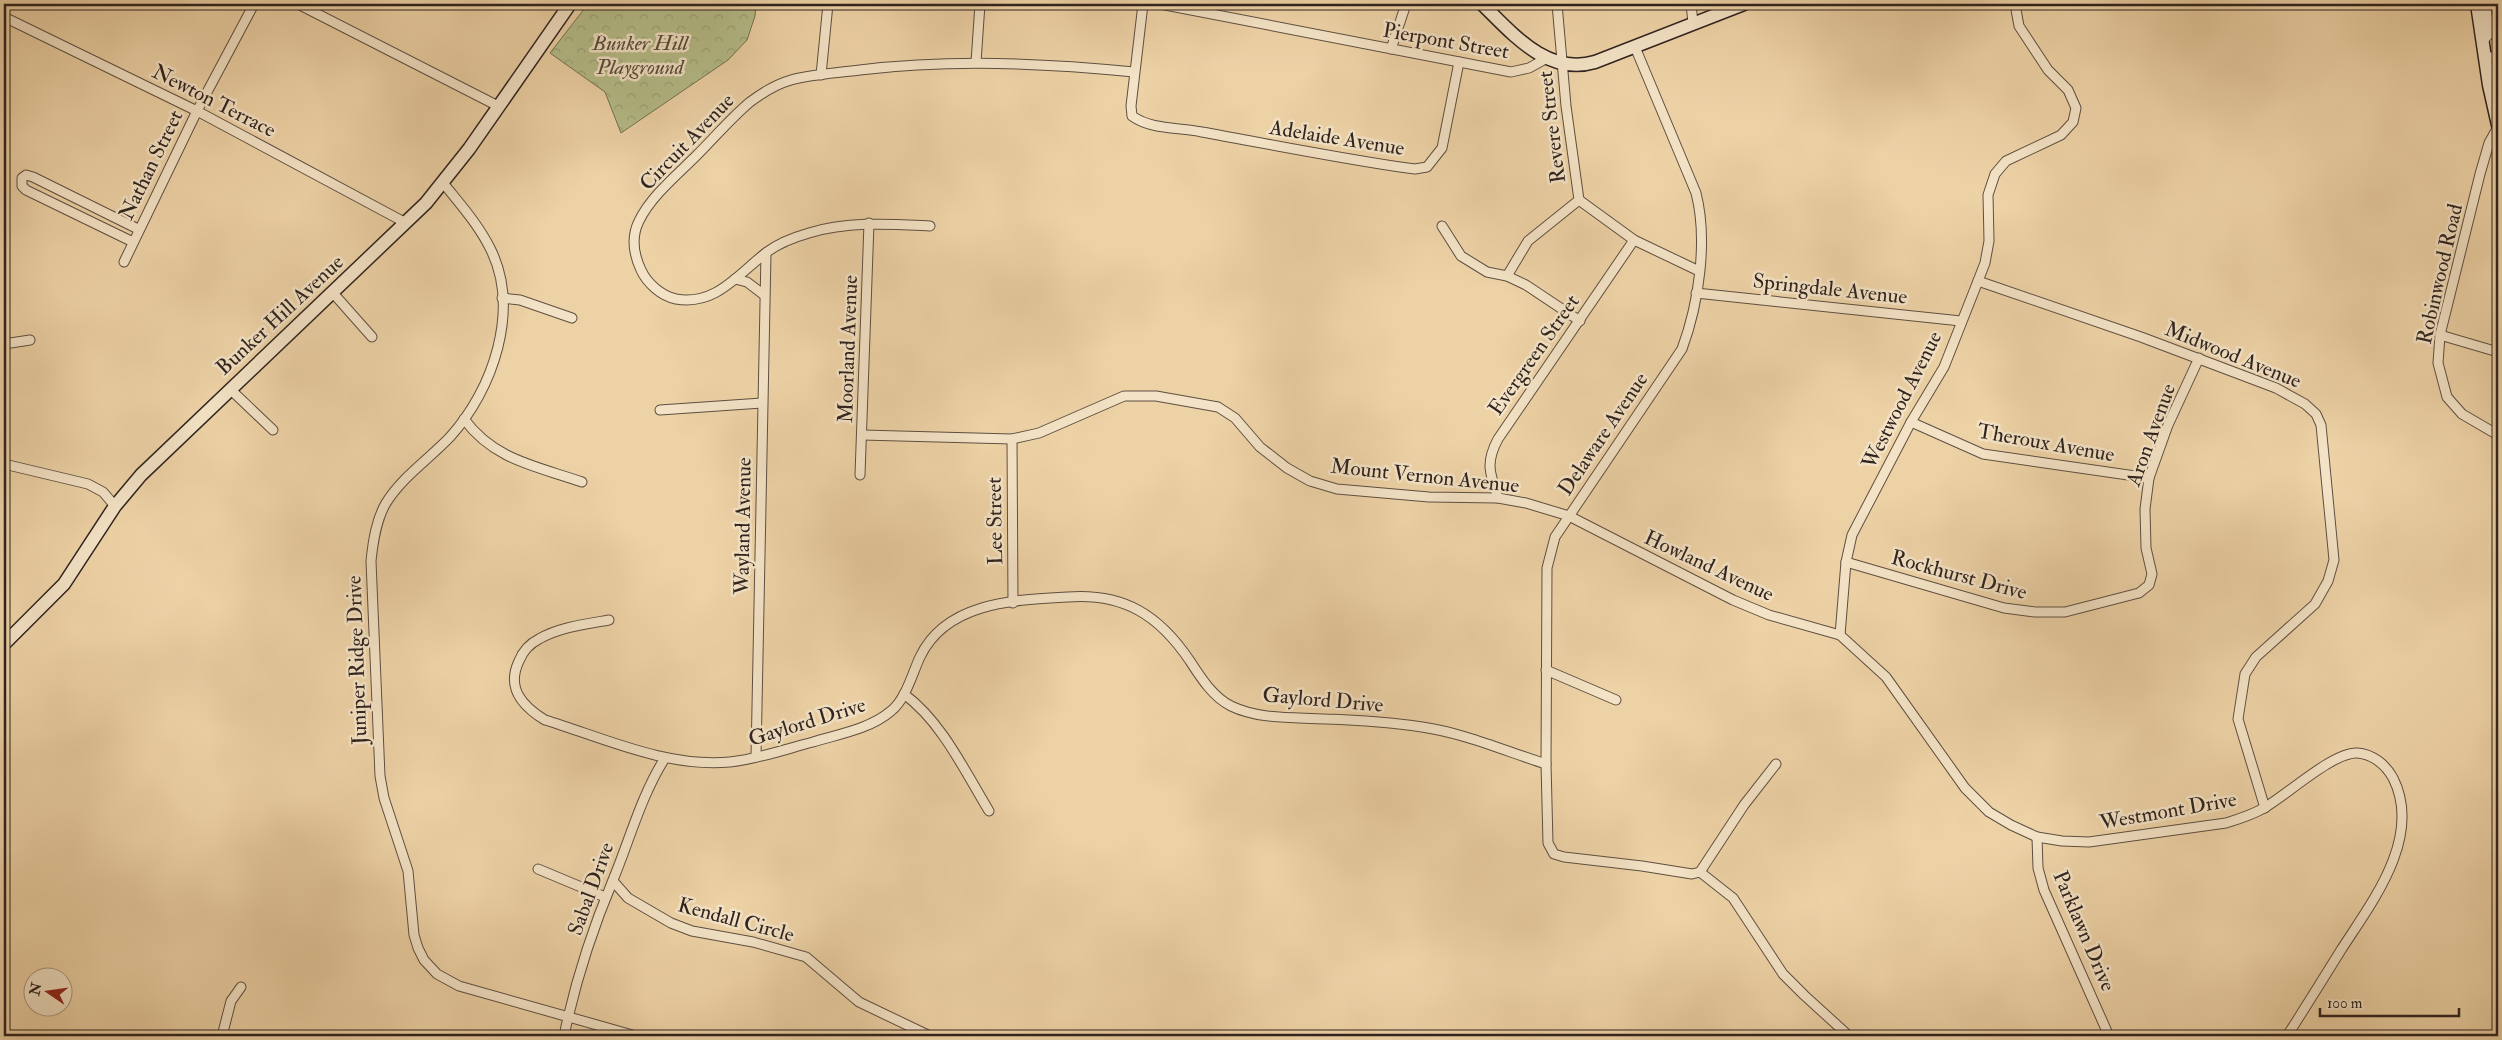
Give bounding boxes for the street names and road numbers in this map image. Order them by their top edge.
street label: Pierpont Street [1381,17,1511,65]
street label: Newton Terrace [148,58,281,144]
street label: Revere Street [1532,69,1572,185]
street label: Circuit Avenue [634,87,740,196]
street label: Nathan Street [113,105,189,225]
street label: Adelaide Avenue [1267,114,1407,162]
street label: Robinwood Road [2411,201,2469,347]
street label: Bunker Hill Avenue [210,249,350,381]
street label: Springdale Avenue [1751,267,1909,311]
street label: Moorland Avenue [832,274,864,424]
street label: Evergreen Street [1482,289,1586,421]
street label: Midwood Avenue [2161,315,2305,395]
street label: Westwood Avenue [1855,326,1948,474]
street label: Delaware Avenue [1552,367,1654,501]
street label: Aron Avenue [2120,380,2182,491]
street label: Theroux Avenue [1975,418,2117,468]
street label: Mount Vernon Avenue [1329,453,1521,499]
street label: Wayland Avenue [728,457,758,596]
street label: Lee Street [981,477,1009,565]
street label: Howland Avenue [1640,524,1778,608]
street label: Rockhurst Drive [1888,544,2030,606]
street label: Juniper Ridge Drive [341,575,373,746]
street label: Gaylord Drive [1261,681,1385,719]
street label: Gaylord Drive [745,691,869,753]
street label: Westmont Drive [2096,786,2239,837]
street label: Sabal Drive [562,839,620,939]
street label: Parklawn Drive [2047,867,2122,996]
street label: Kendall Circle [675,892,797,949]

